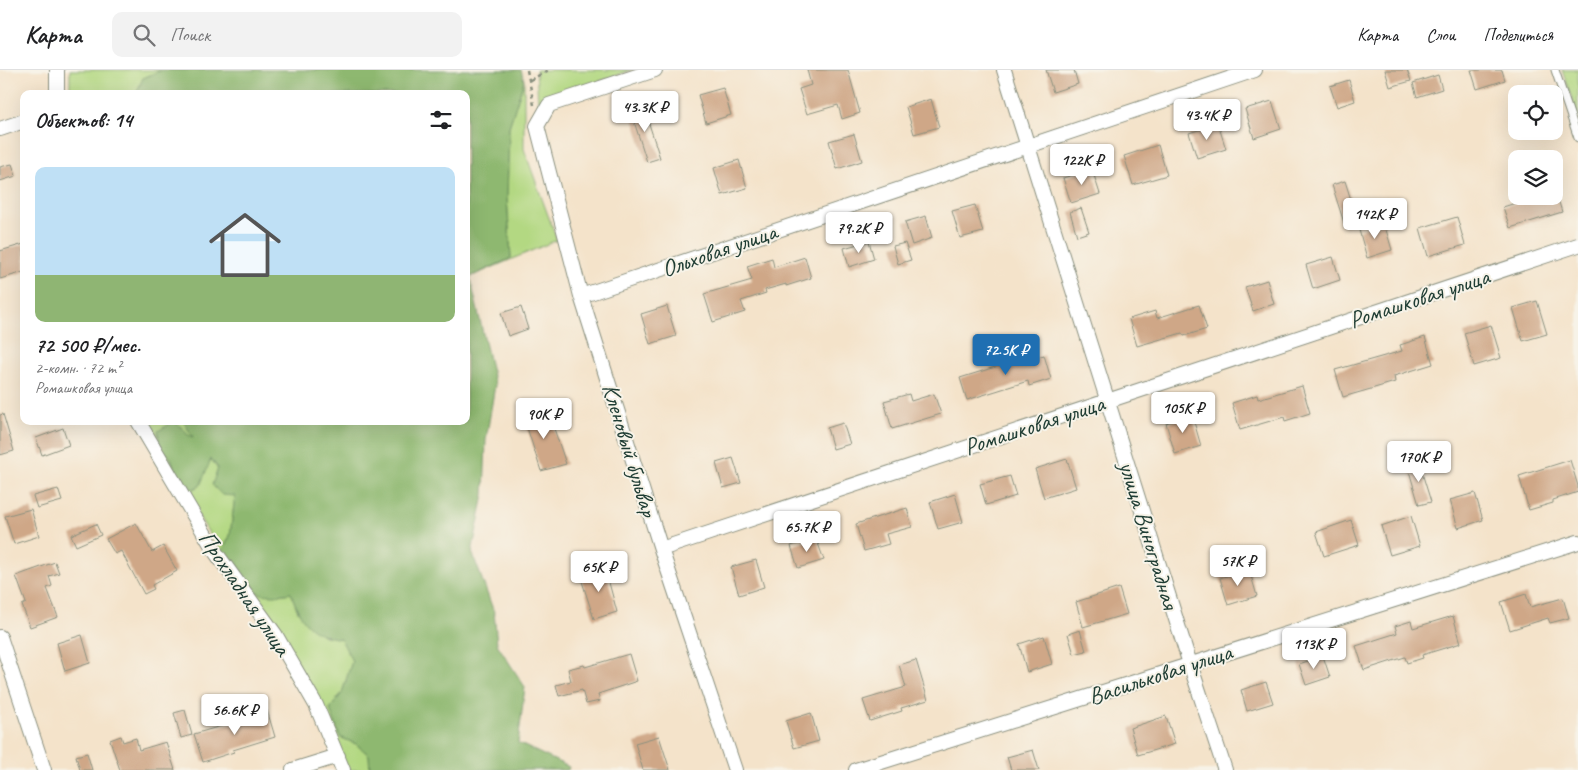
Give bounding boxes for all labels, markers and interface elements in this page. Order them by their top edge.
search box [112,12,462,57]
text: Карта [25,20,82,50]
icon: search [130,21,158,49]
text: Поиск [170,23,210,47]
text: Карта [1357,24,1398,46]
text: Слои [1426,24,1455,46]
text: Поделиться [1483,24,1553,46]
map controls [1508,85,1563,205]
button: locate [1508,85,1563,140]
pin: 43.3K ₽ [599,90,691,133]
text: 43.3K ₽ [622,97,668,117]
pin: 43.4K ₽ [1161,98,1253,141]
text: 43.4K ₽ [1184,105,1230,125]
icon: filters [427,106,455,134]
text: Объектов: 14 [35,107,132,133]
pin: 122K ₽ [1041,144,1123,186]
text: 122K ₽ [1061,150,1103,170]
button: layers [1508,150,1563,205]
pin: 142K ₽ [1334,198,1416,240]
icon: home [200,200,290,290]
text: 142K ₽ [1354,204,1396,224]
pin: 79.2K ₽ [813,212,905,254]
street label: Ольховая улица [658,216,782,284]
text: 79.2K ₽ [837,218,881,238]
street label: Ромашковая улица [1345,261,1494,335]
text: 72 500 ₽/мес. [35,332,140,358]
pin: 72.5K ₽ [960,334,1052,376]
text: 72.5K ₽ [984,340,1028,360]
text: 2-комн. · 72 m² [35,358,121,378]
text: Ромашковая улица [35,378,132,398]
street label: Кленовый бульвар [596,380,665,522]
street label: Ромашковая улица [960,388,1109,462]
pin: 105K ₽ [1142,392,1224,434]
pin: 90K ₽ [509,398,579,440]
text: 105K ₽ [1162,398,1204,418]
text: 90K ₽ [527,404,561,424]
pin: 170K ₽ [1378,440,1460,483]
text: 170K ₽ [1398,447,1440,467]
street label: улица Виноградная [1112,456,1186,614]
pin: 65.7K ₽ [761,510,853,553]
text: 65.7K ₽ [784,517,830,537]
street label: Прохладная улица [192,525,299,663]
pin: 57K ₽ [1203,544,1273,587]
pin: 65K ₽ [564,550,634,593]
text: 57K ₽ [1221,551,1255,571]
text: 65K ₽ [582,557,616,577]
pin: 113K ₽ [1273,628,1355,670]
text: 113K ₽ [1293,634,1335,654]
street label: Васильковая улица [1084,636,1237,711]
pin: 56.6K ₽ [189,694,281,736]
text: 56.6K ₽ [212,700,258,720]

